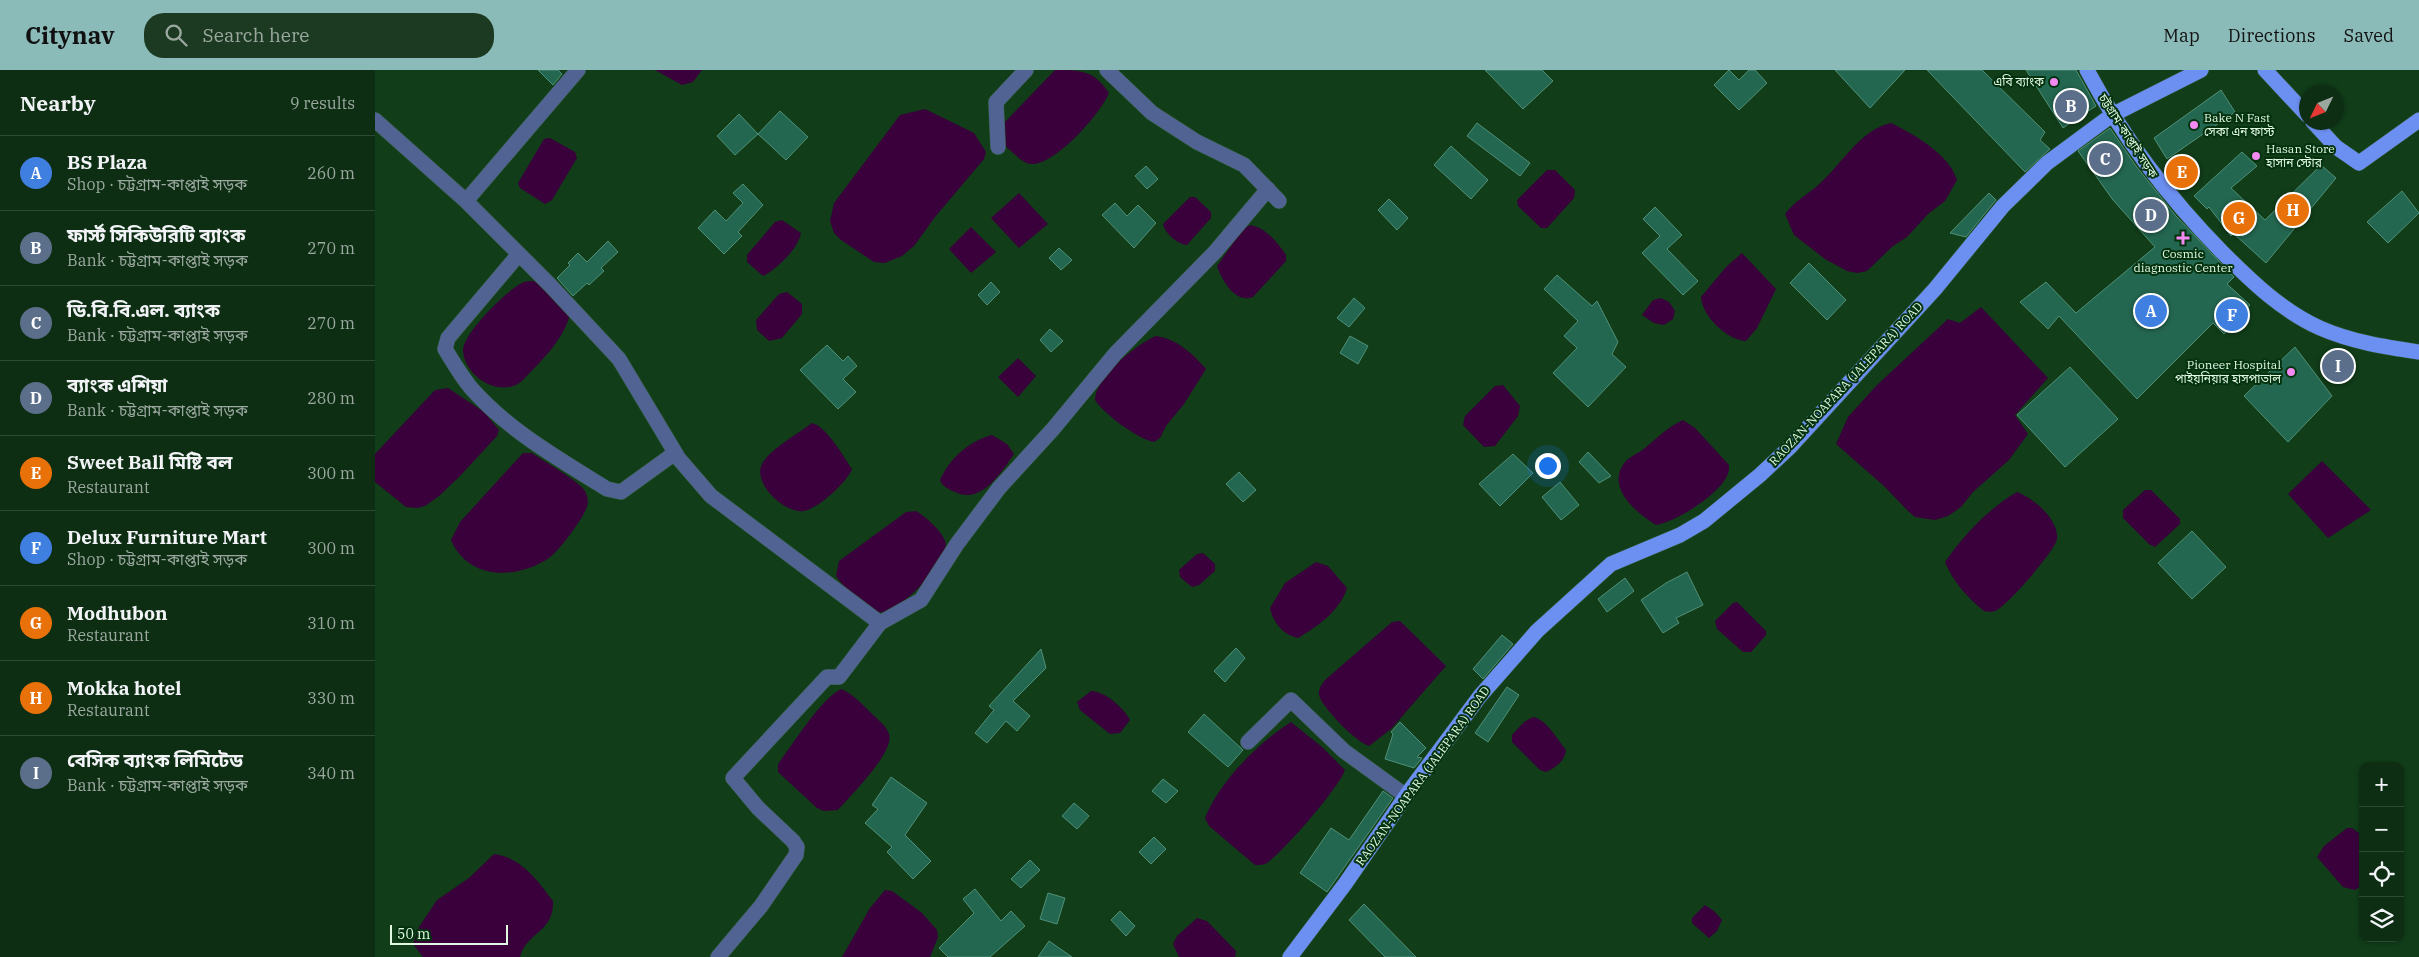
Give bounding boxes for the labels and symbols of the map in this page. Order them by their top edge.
place label: এবি ব্যাংক [1994,74,2044,89]
marker: এবি ব্যাংক [2048,76,2060,88]
north arrow [2299,85,2344,130]
pin: B [2055,87,2087,125]
street label: চট্টগ্রাম-কাপ্তাই সড়ক [2095,90,2161,181]
place label: Bake N Fast সেকা এন ফাস্ট [2204,110,2275,139]
marker: Bake N Fast সেকা এন ফাস্ট [2188,119,2200,131]
pin: C [2089,140,2121,178]
place label: Hasan Store হাসান স্টোর [2265,141,2335,170]
marker: Hasan Store হাসান স্টোর [2250,150,2262,162]
pin: E [2166,153,2198,191]
pin: H [2277,191,2309,229]
pin: D [2135,196,2167,234]
pin: G [2223,199,2255,237]
marker: Cosmic diagnostic Center [2176,231,2190,245]
place label: Cosmic diagnostic Center [2133,246,2233,275]
pin: A [2135,292,2167,330]
pin: F [2216,296,2248,334]
street label: RAOZAN-NOAPARA (JALEPARA) ROAD [1766,299,1926,469]
pin: I [2322,347,2354,385]
place label: Pioneer Hospital পাইয়নিয়ার হাসপাতাল [2175,357,2281,386]
marker: Pioneer Hospital পাইয়নিয়ার হাসপাতাল [2285,366,2297,378]
your location [1535,453,1561,479]
street label: RAOZAN-NOAPARA (JALEPARA) ROAD [1352,683,1493,868]
scale bar [390,922,507,945]

